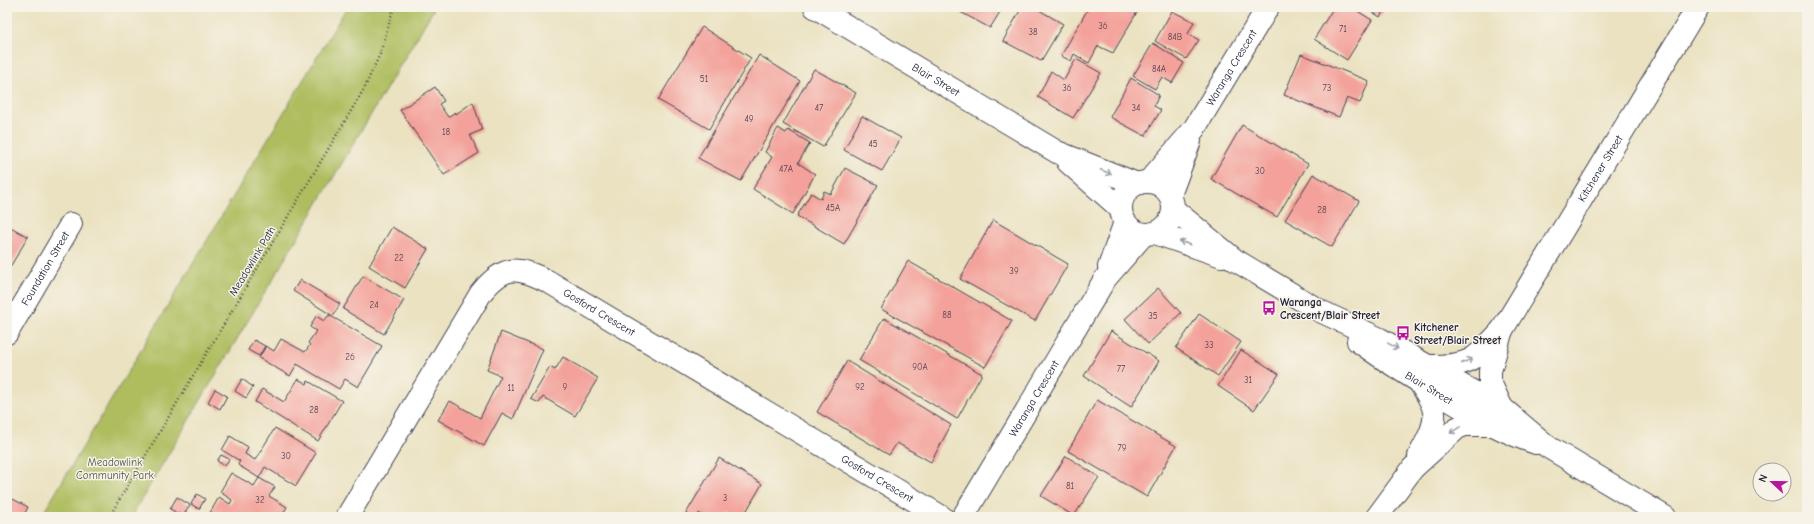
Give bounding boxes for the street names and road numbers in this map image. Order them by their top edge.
street label: Waranga Crescent [1204,27,1260,108]
street label: Blair Street [910,61,963,100]
street label: Kitchener Street [1575,132,1626,204]
street label: Meadowlink Path [227,224,278,298]
street label: Foundation Street [19,228,73,308]
street label: Gosford Crescent [561,286,638,339]
street label: Waranga Crescent [1006,357,1062,439]
street label: Blair Street [1403,369,1455,408]
street label: Gosford Crescent [839,452,916,506]

